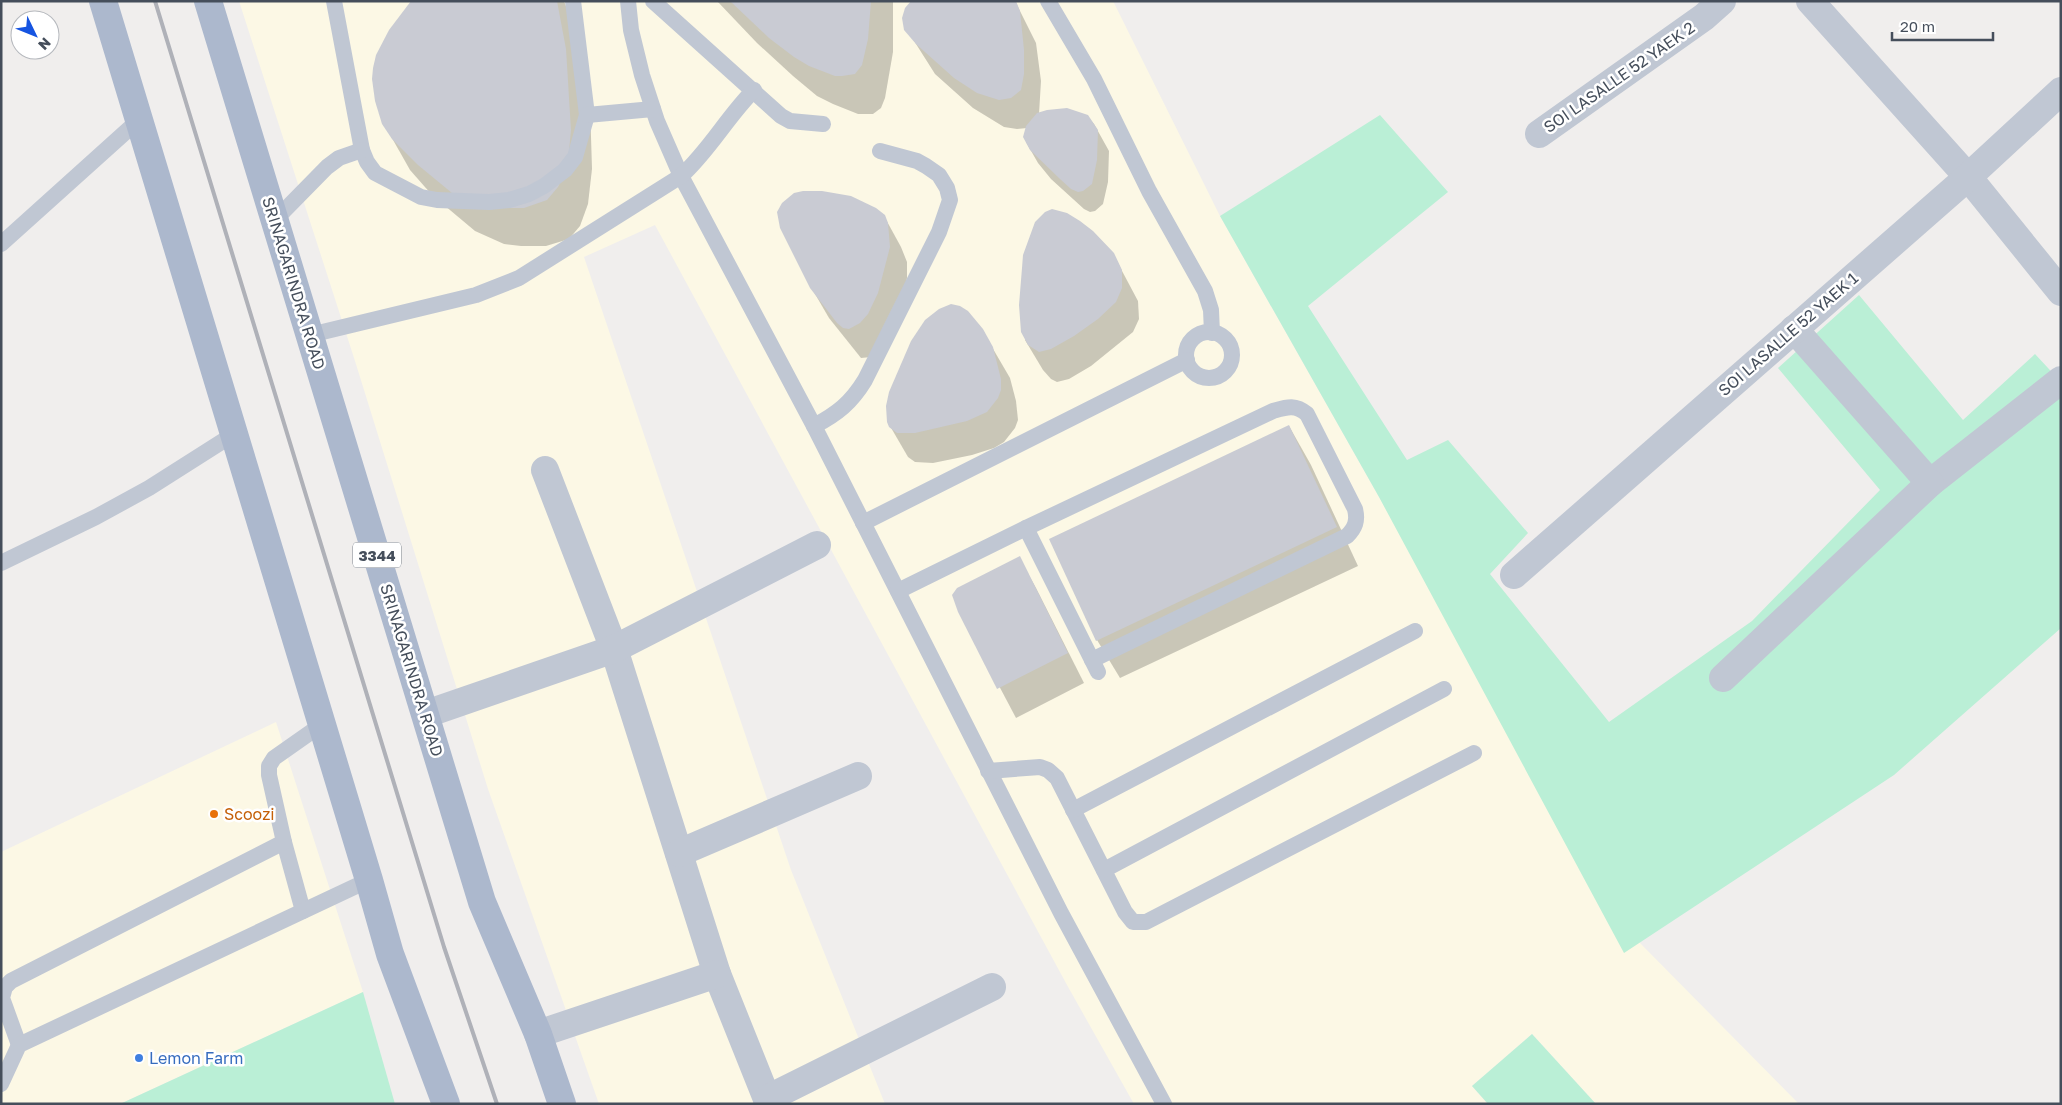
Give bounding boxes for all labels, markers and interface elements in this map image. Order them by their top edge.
north arrow [10,10,60,60]
scale bar [1892,10,1993,42]
street label: SOI LASALLE 52 YAEK 2 [1540,17,1698,137]
text: 20 m [1900,17,1935,35]
text: N [35,35,55,54]
street label: SRINAGARINDRA ROAD [258,194,330,372]
street label: SOI LASALLE 52 YAEK 1 [1714,268,1862,400]
road number: 3344 [353,542,401,568]
street label: SRINAGARINDRA ROAD [376,581,448,759]
place label: Scoozi [224,804,275,824]
marker: Scoozi [208,808,220,820]
place label: Lemon Farm [149,1048,243,1068]
marker: Lemon Farm [133,1052,145,1064]

